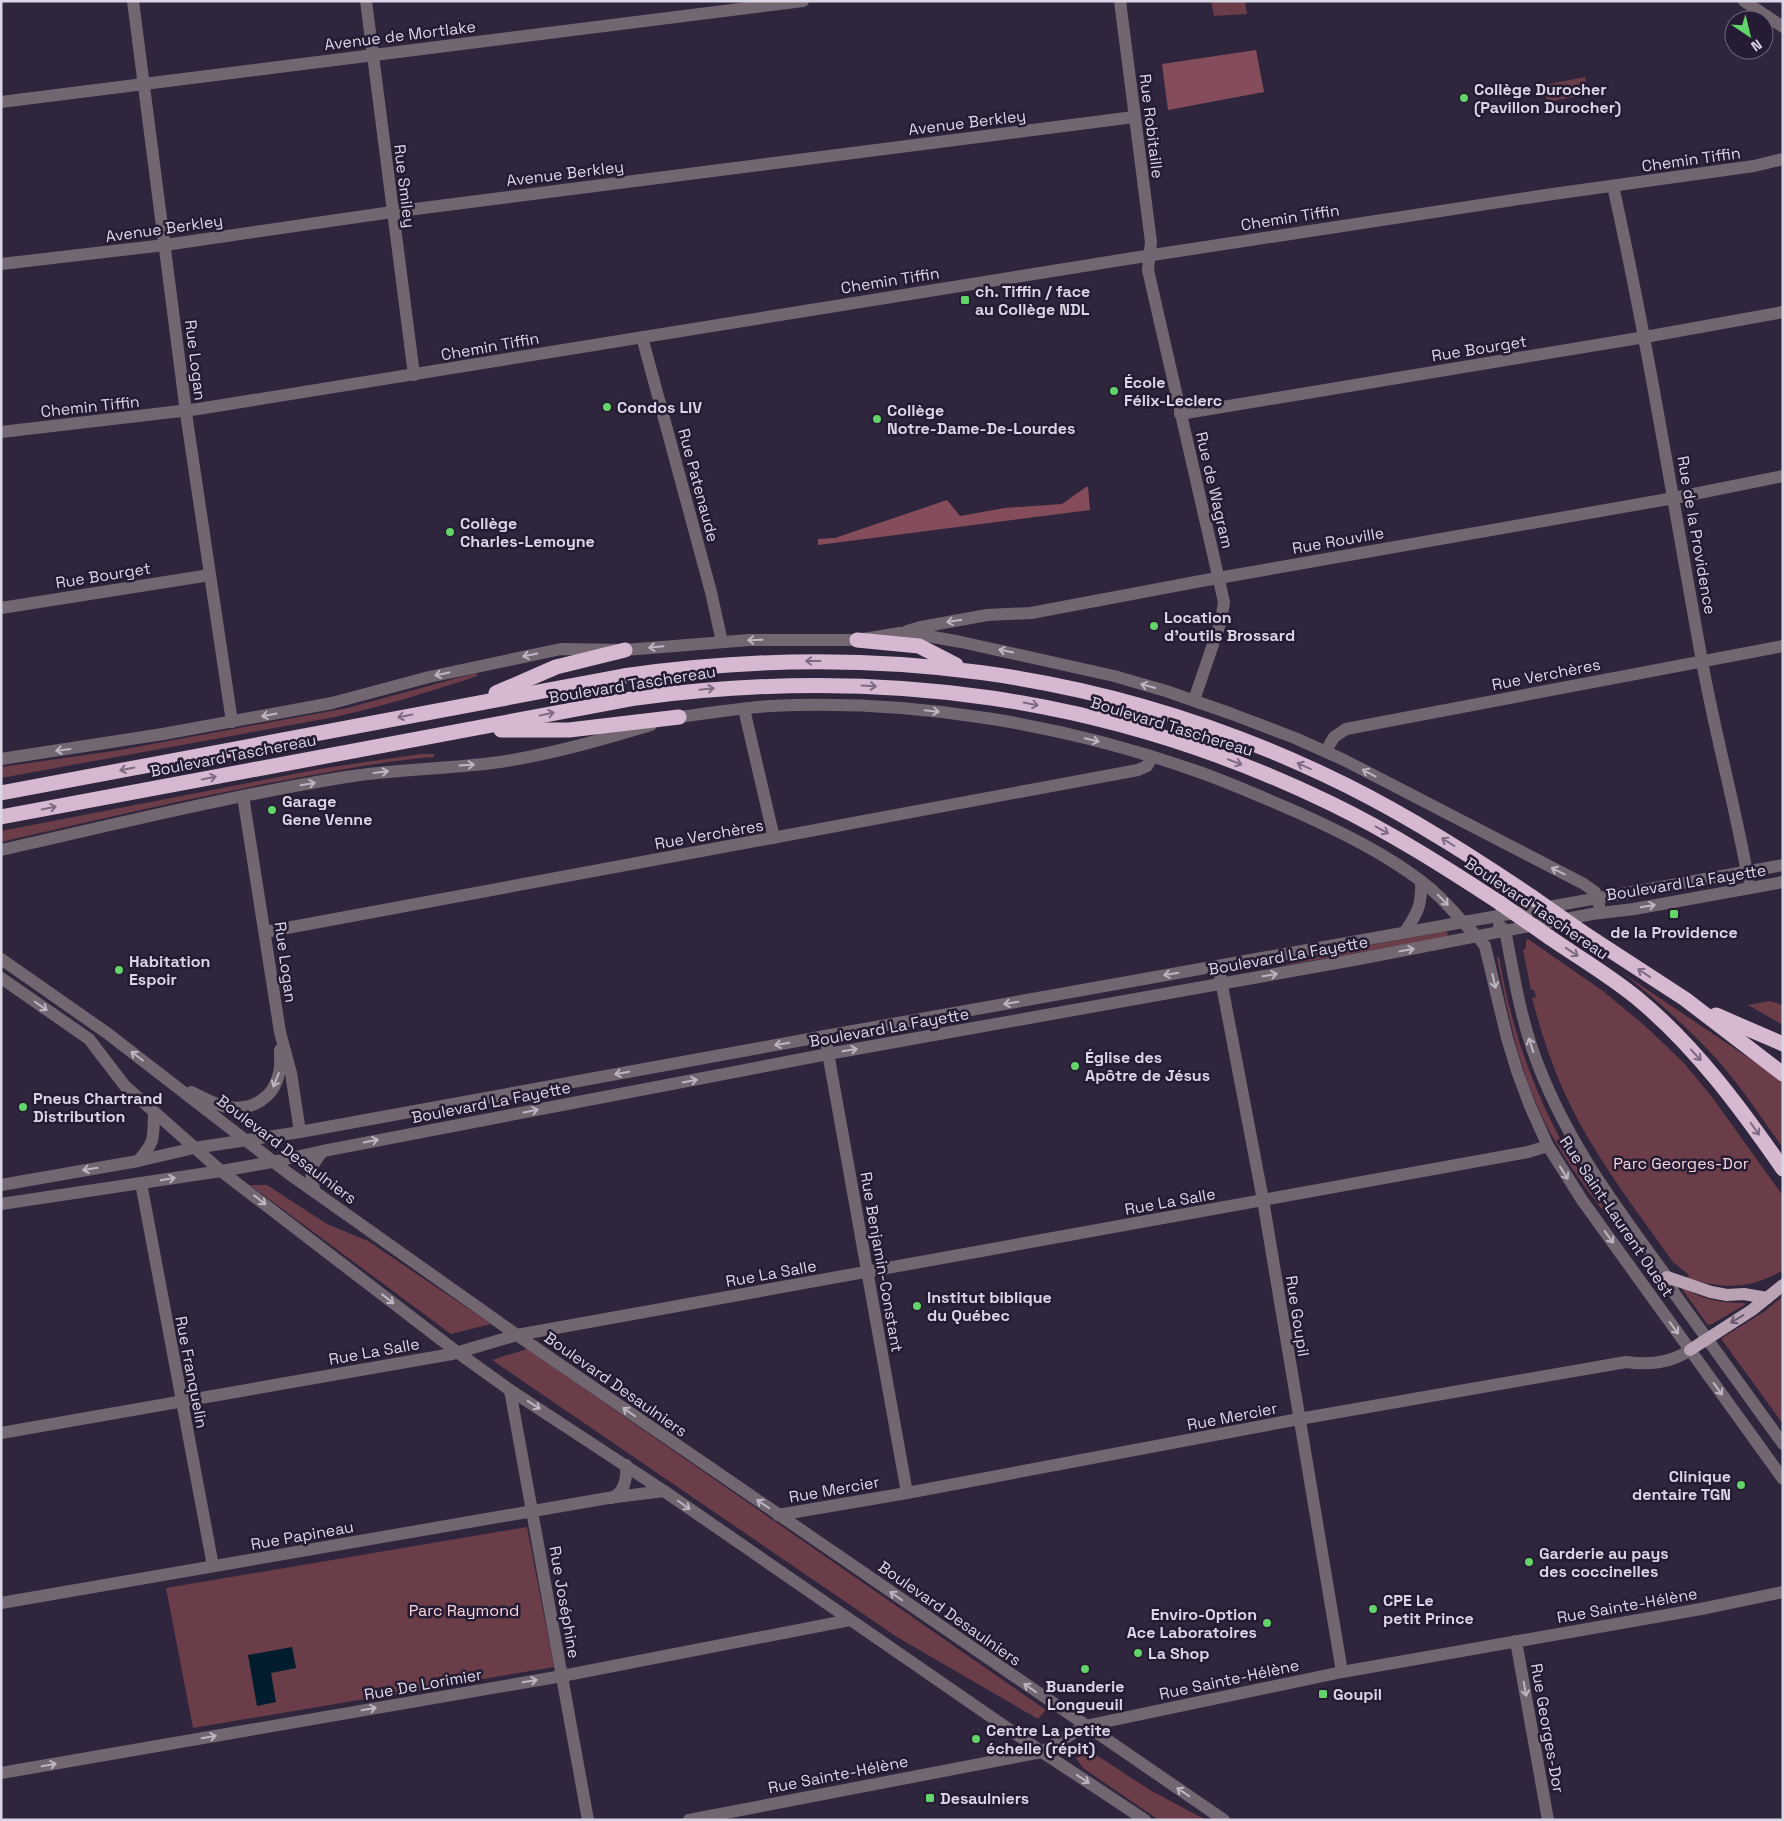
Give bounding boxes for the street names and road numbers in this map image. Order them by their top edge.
street label: Avenue de Mortlake [323,16,477,55]
street label: Rue Robitaille [1135,72,1168,180]
street label: Avenue Berkley [907,105,1027,140]
street label: Chemin Tiffin [1640,142,1742,177]
street label: Rue Smiley [389,143,420,229]
street label: Avenue Berkley [505,156,625,191]
street label: Chemin Tiffin [1239,199,1341,236]
street label: Avenue Berkley [104,210,224,247]
street label: Chemin Tiffin [839,262,941,299]
street label: Rue Logan [180,318,211,402]
street label: Chemin Tiffin [439,328,541,365]
street label: Rue Bourget [1430,331,1528,366]
street label: Chemin Tiffin [39,391,141,422]
street label: Rue Patenaude [673,426,724,544]
street label: Rue de Wagram [1191,430,1238,550]
street label: Rue de la Providence [1672,454,1721,616]
street label: Rue Rouville [1290,522,1386,559]
street label: Rue Bourget [54,558,152,593]
street label: Rue Verchères [1490,654,1602,695]
street label: Boulevard Taschereau [547,661,717,708]
street label: Boulevard Taschereau [1088,692,1256,761]
street label: Boulevard Taschereau [148,729,318,782]
street label: Rue Verchères [653,815,765,854]
street label: Boulevard Taschereau [1461,852,1613,964]
street label: Boulevard La Fayette [1604,859,1768,906]
street label: Rue Logan [269,920,302,1004]
street label: Boulevard La Fayette [1207,931,1370,980]
street label: Boulevard La Fayette [808,1003,971,1052]
street label: Boulevard La Fayette [410,1077,573,1128]
street label: Boulevard Desaulniers [213,1090,361,1209]
street label: Rue Saint-Laurent Ouest [1555,1132,1678,1301]
street label: Rue Benjamin-Constant [855,1170,908,1354]
street label: Rue La Salle [1123,1183,1217,1220]
street label: Rue La Salle [724,1255,818,1292]
street label: Rue Goupil [1281,1274,1314,1358]
street label: Rue Franquelin [170,1314,213,1430]
street label: Boulevard Desaulniers [540,1327,691,1442]
street label: Rue La Salle [327,1333,421,1370]
street label: Rue Mercier [1185,1397,1279,1436]
street label: Rue Mercier [787,1471,881,1508]
street label: Rue Papineau [249,1516,355,1555]
street label: Rue Joséphine [544,1544,585,1660]
street label: Boulevard Desaulniers [874,1556,1025,1671]
street label: Rue Sainte-Hélène [1555,1583,1699,1628]
street label: Rue Sainte-Hélène [1157,1654,1301,1705]
street label: Rue Georges-Dor [1526,1662,1569,1794]
street label: Rue De Lorimier [362,1664,484,1705]
street label: Rue Sainte-Hélène [766,1751,910,1798]

